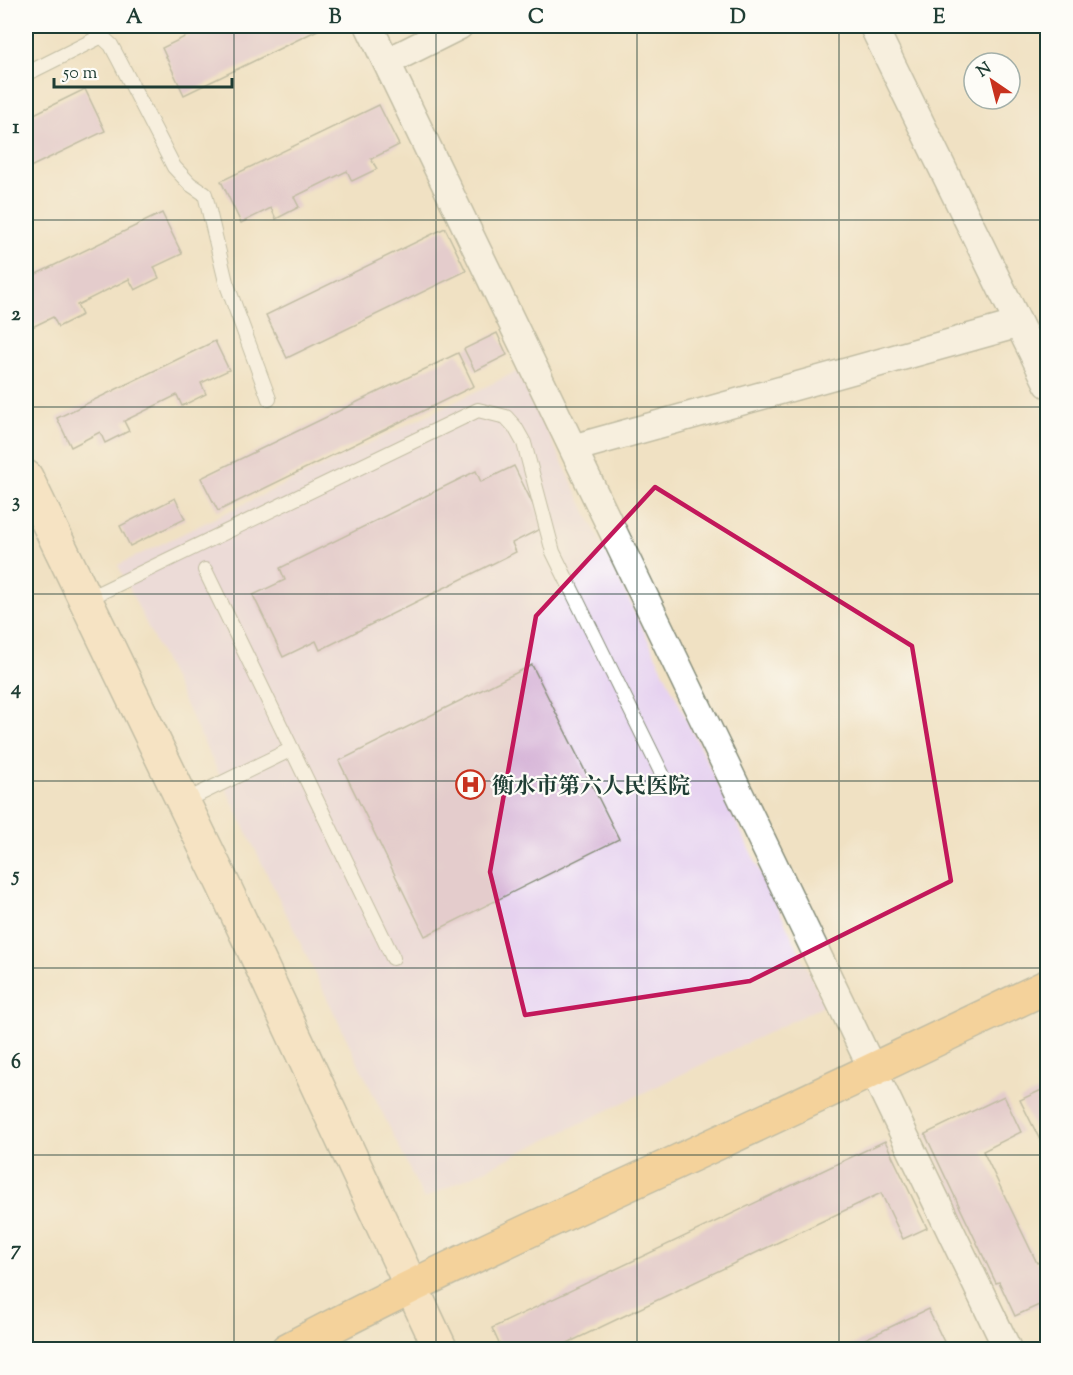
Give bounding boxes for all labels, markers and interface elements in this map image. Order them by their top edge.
text: A [126,4,143,33]
text: B [329,4,342,33]
text: C [528,4,544,33]
text: D [730,4,746,33]
text: E [933,4,946,33]
scale bar [54,51,232,89]
north arrow [962,51,1022,111]
text: N [973,58,997,84]
text: 50 m [62,61,98,87]
text: 1 [13,114,20,143]
text: 2 [11,301,21,330]
text: 3 [12,488,20,517]
text: 4 [10,675,21,704]
hospital icon: 衡水市第六人民医院 [455,769,487,801]
place label: 衡水市第六人民医院 [492,772,690,804]
text: 5 [11,862,20,891]
text: 6 [11,1049,21,1078]
text: 7 [11,1236,22,1265]

